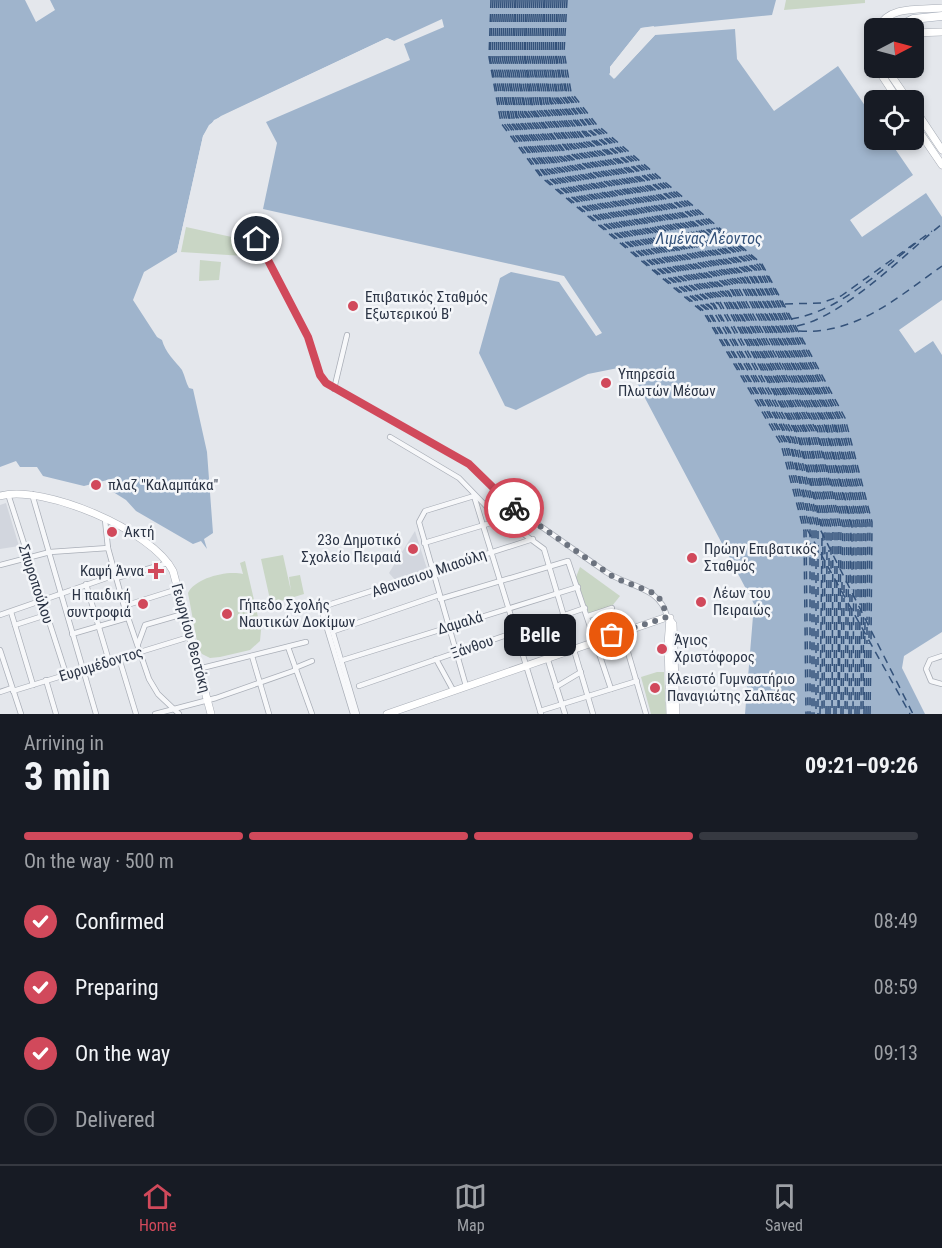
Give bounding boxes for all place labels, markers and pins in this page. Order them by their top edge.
pin [231,213,282,264]
place label: Επιβατικός Σταθμός Εξωτερικού Β' [365,288,488,323]
marker: Επιβατικός Σταθμός Εξωτερικού Β' [346,299,360,313]
place label: Υπηρεσία Πλωτών Μέσων [618,365,716,400]
marker: Υπηρεσία Πλωτών Μέσων [599,376,613,390]
place label: πλαζ "Καλαμπάκα" [108,476,218,494]
marker: πλαζ "Καλαμπάκα" [89,478,103,492]
place label: Ακτή [124,523,154,541]
marker: Ακτή [105,525,119,539]
place label: 23ο Δημοτικό Σχολείο Πειραιά [301,531,402,566]
place label: Πρώην Επιβατικός Σταθμός [704,540,817,575]
marker: 23ο Δημοτικό Σχολείο Πειραιά [406,542,420,556]
marker: Πρώην Επιβατικός Σταθμός [685,551,699,565]
place label: Καψή Άννα [80,562,145,580]
marker: Καψή Άννα [149,564,163,578]
place label: Λέων του Πειραιώς [713,584,771,619]
place label: Η παιδική συντροφιά [67,586,132,621]
marker: Λέων του Πειραιώς [694,595,708,609]
place label: Γήπεδο Σχολής Ναυτικών Δοκίμων [239,596,356,631]
marker: Η παιδική συντροφιά [136,597,150,611]
marker: Γήπεδο Σχολής Ναυτικών Δοκίμων [220,607,234,621]
pin [586,609,637,660]
callout: Belle [504,614,576,656]
place label: Άγιος Χριστόφορος [674,631,755,666]
marker: Άγιος Χριστόφορος [655,642,669,656]
place label: Κλειστό Γυμναστήριο Παναγιώτης Σαλπέας [667,670,796,705]
marker: Κλειστό Γυμναστήριο Παναγιώτης Σαλπέας [648,681,662,695]

